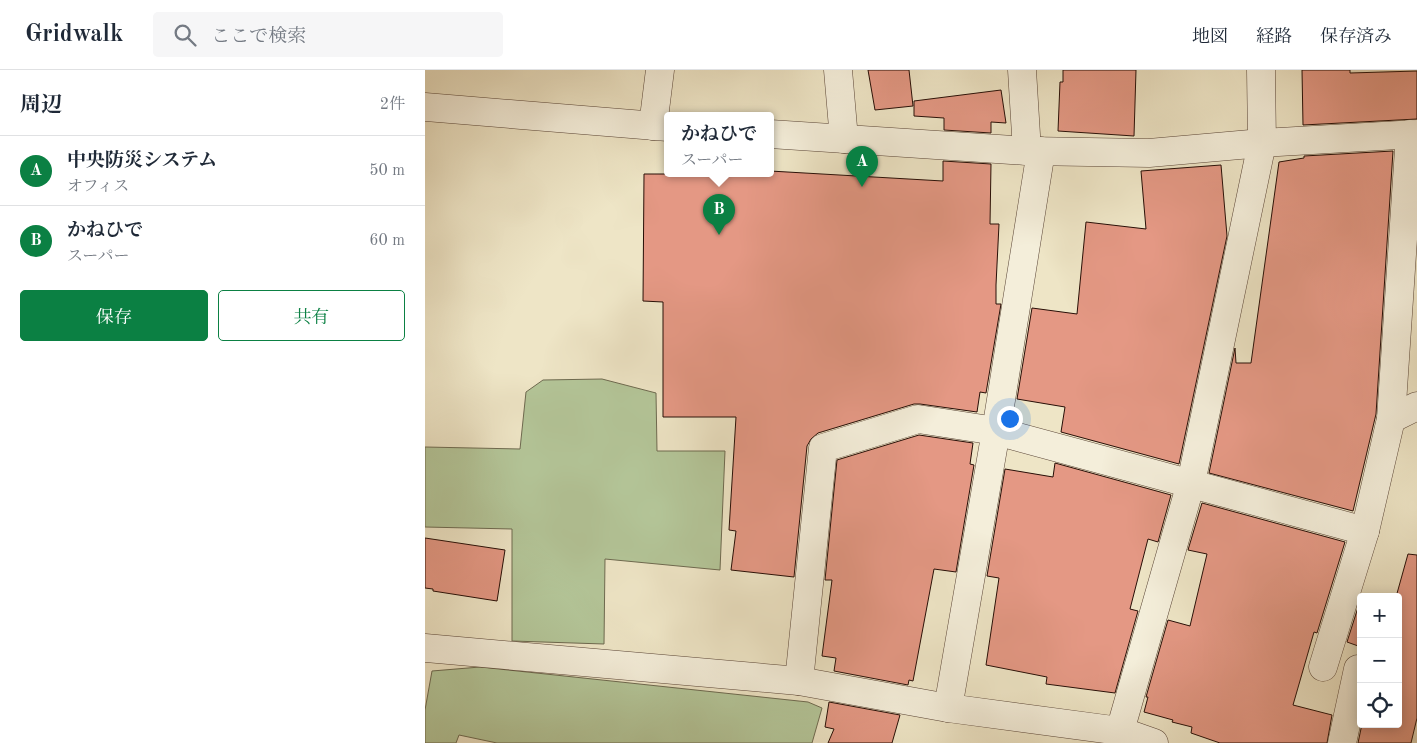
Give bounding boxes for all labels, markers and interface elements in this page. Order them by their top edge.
search box [153,12,503,57]
icon: search [171,21,199,49]
text: Gridwalk [25,23,123,47]
text: ここで検索 [211,28,306,47]
text: 地図 [1192,28,1228,46]
text: 経路 [1256,28,1292,46]
text: 保存済み [1320,28,1392,46]
text: 周辺 [20,95,62,116]
text: 2件 [380,97,405,113]
popup [664,112,774,177]
text: かねひで [681,126,757,145]
pin: A [846,146,878,187]
text: 中央防災システム [67,152,217,171]
text: スーパー [681,153,743,169]
text: A [30,163,42,179]
text: 50 m [369,163,405,179]
text: オフィス [67,179,129,195]
pin: B [703,194,735,235]
text: かねひで [67,222,143,241]
text: B [30,233,42,249]
text: 60 m [369,233,405,249]
text: スーパー [67,249,129,265]
button: 保存 [20,290,208,341]
button: 共有 [218,290,405,341]
your location [997,406,1023,432]
map controls [1357,593,1402,728]
button: + [1357,593,1402,638]
button: − [1357,638,1402,683]
button: locate [1357,683,1402,728]

